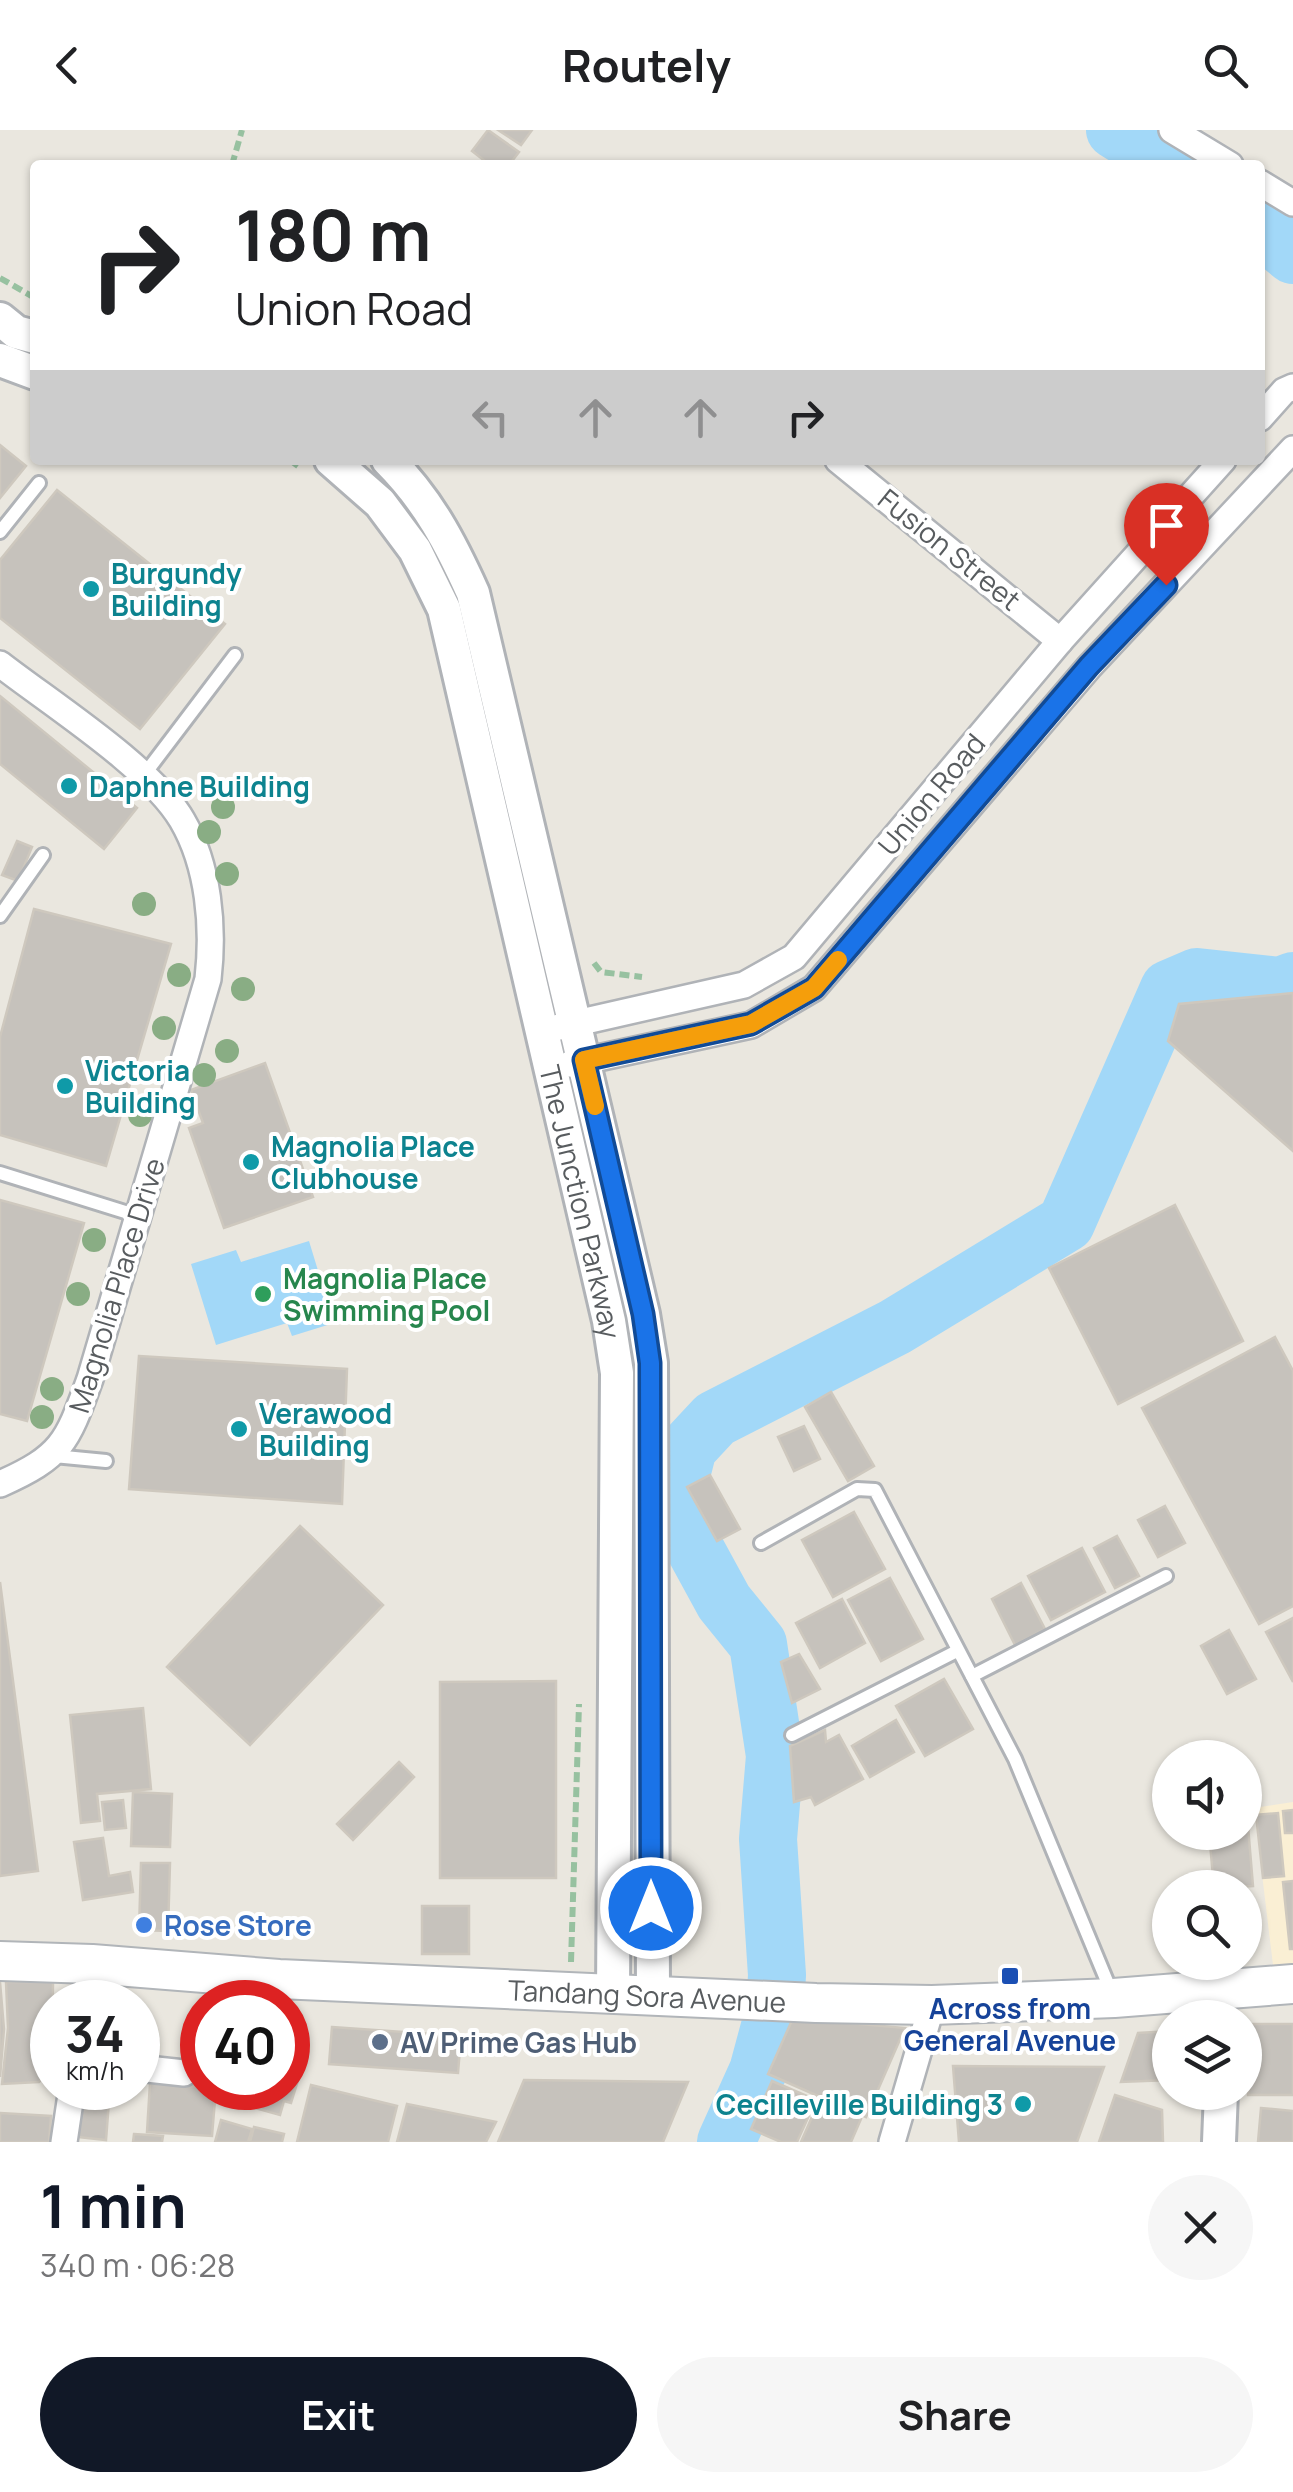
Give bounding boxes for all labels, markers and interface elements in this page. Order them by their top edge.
text: Routely [562,34,731,96]
icon: back [40,38,95,93]
icon: search [1198,38,1253,93]
text: 180 m [235,186,432,282]
icon: right [70,200,200,330]
text: Union Road [235,277,473,339]
icon: left [463,390,518,445]
icon: ahead [568,390,623,445]
icon: ahead [673,390,728,445]
icon: right [778,390,833,445]
street label: Fusion Street [871,480,1029,618]
pin [1124,483,1209,586]
icon: arrive [1139,498,1194,553]
place label: Burgundy Building [111,554,242,624]
marker: Burgundy Building [80,578,102,600]
street label: Union Road [869,725,993,863]
place label: Daphne Building [89,767,310,805]
marker: Daphne Building [58,775,80,797]
place label: Victoria Building [85,1051,196,1121]
street label: The Junction Parkway [531,1061,630,1341]
marker: Victoria Building [54,1075,76,1097]
place label: Magnolia Place Clubhouse [271,1127,475,1197]
marker: Magnolia Place Clubhouse [240,1151,262,1173]
street label: Magnolia Place Drive [59,1153,173,1417]
place label: Magnolia Place Swimming Pool [283,1259,490,1329]
marker: Magnolia Place Swimming Pool [252,1283,274,1305]
place label: Verawood Building [259,1394,392,1464]
marker: Verawood Building [228,1418,250,1440]
map controls [1152,1740,1262,2110]
button: sound [1152,1740,1262,1850]
position arrow [599,1856,703,1960]
button: search [1152,1870,1262,1980]
place label: Rose Store [164,1906,312,1944]
marker: Rose Store [133,1914,155,1936]
marker: Across from General Avenue [999,1965,1021,1987]
street label: Tandang Sora Avenue [507,1970,787,2021]
speed limit sign: 40 [180,1980,310,2110]
place label: Across from General Avenue [904,1989,1116,2059]
text: 34 [65,1999,125,2067]
button: layers [1152,2000,1262,2110]
place label: AV Prime Gas Hub [400,2023,637,2061]
marker: AV Prime Gas Hub [369,2031,391,2053]
text: km/h [66,2053,124,2088]
place label: Cecilleville Building 3 [716,2085,1003,2123]
marker: Cecilleville Building 3 [1012,2093,1034,2115]
text: 1 min [40,2164,187,2246]
button: close [1148,2175,1253,2280]
text: 340 m · 06:28 [40,2243,235,2287]
button: Exit [40,2357,637,2472]
button: Share [657,2357,1253,2472]

